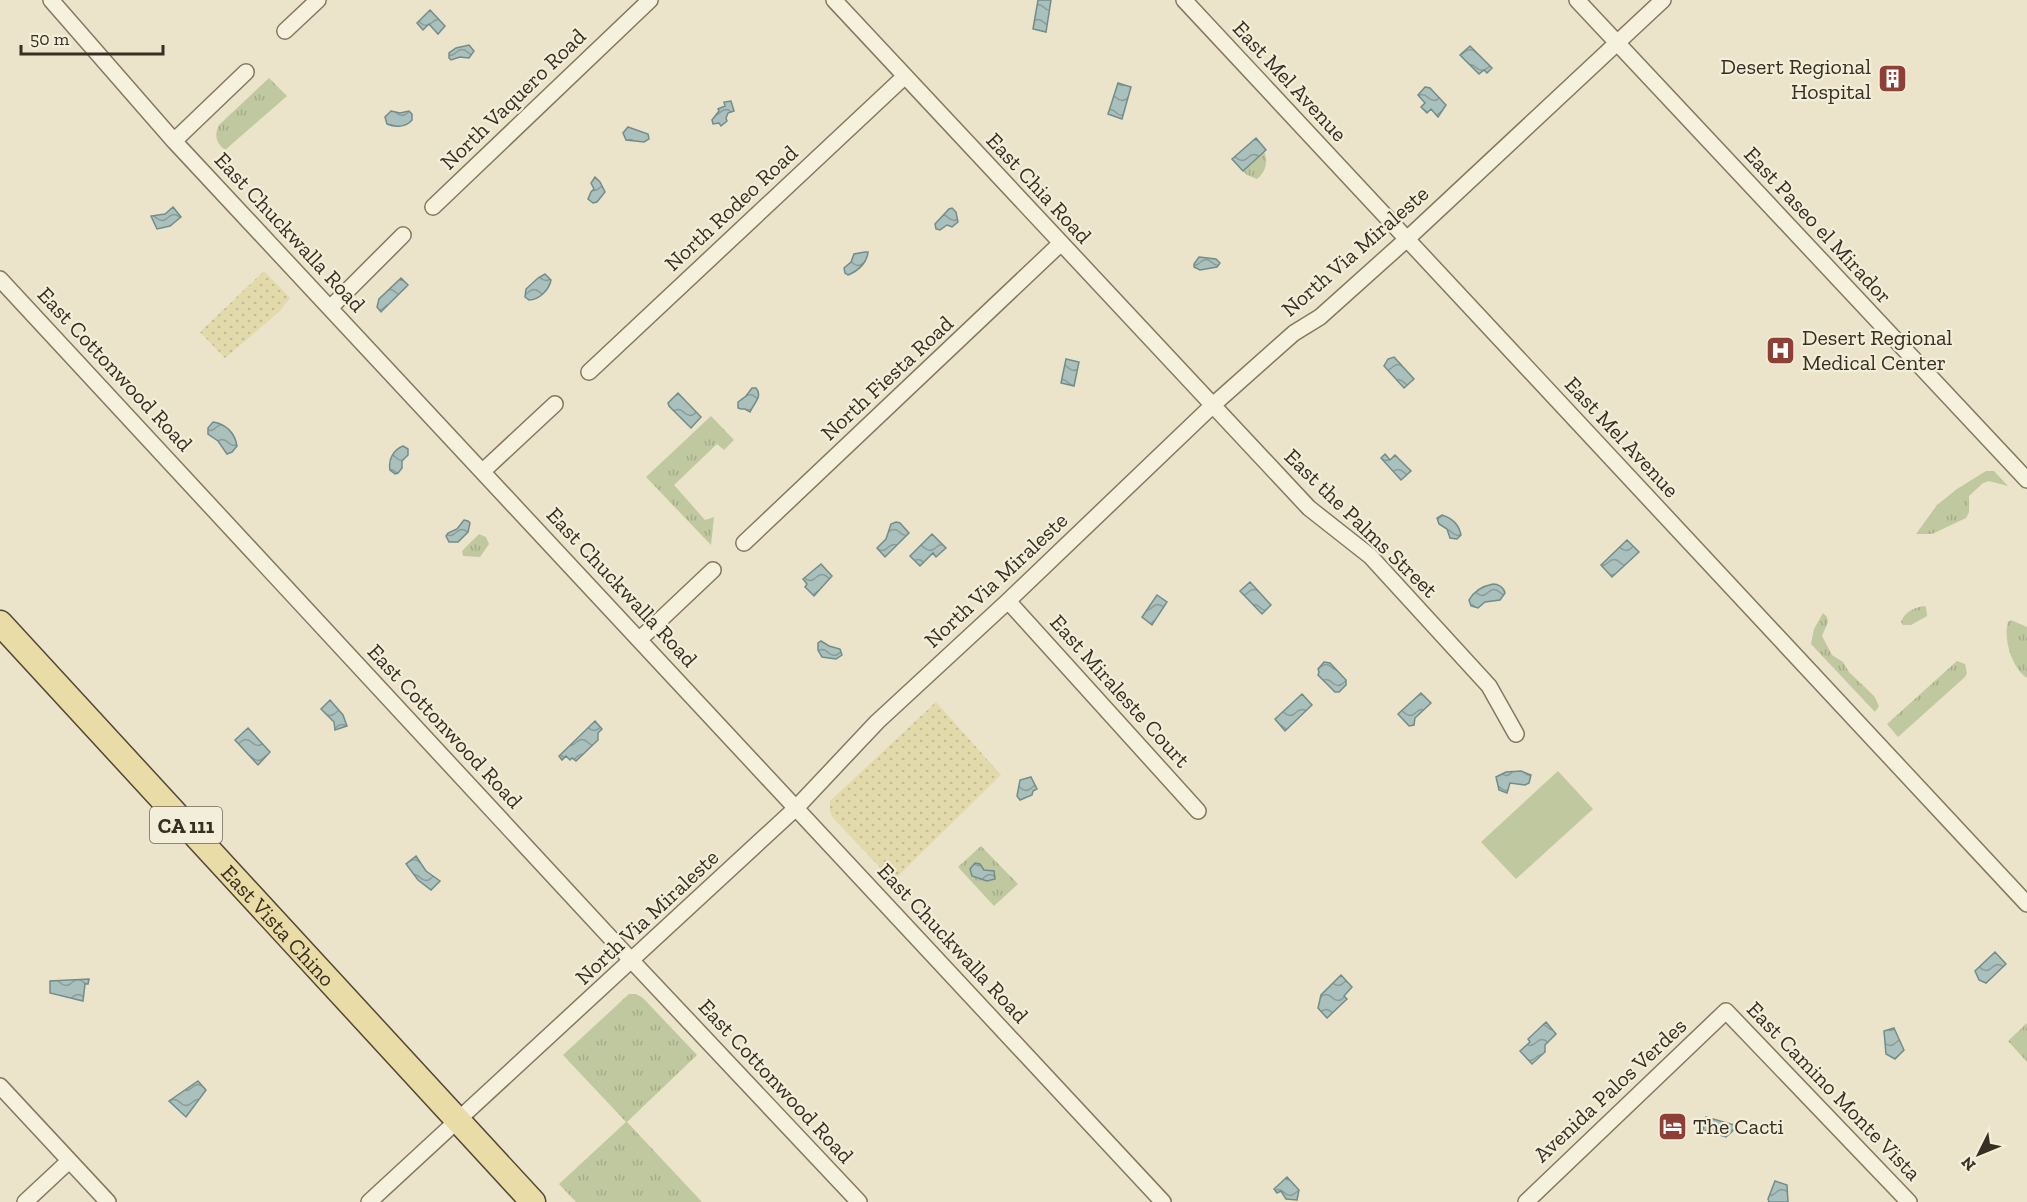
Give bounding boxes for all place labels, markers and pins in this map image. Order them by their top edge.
place label: Desert Regional Hospital [1721,53,1871,105]
building icon: Desert Regional Hospital [1876,63,1908,95]
place label: Desert Regional Medical Center [1802,324,1953,376]
hospital icon: Desert Regional Medical Center [1765,334,1797,366]
hotel icon: The Cacti [1656,1110,1688,1142]
place label: The Cacti [1693,1113,1784,1140]

